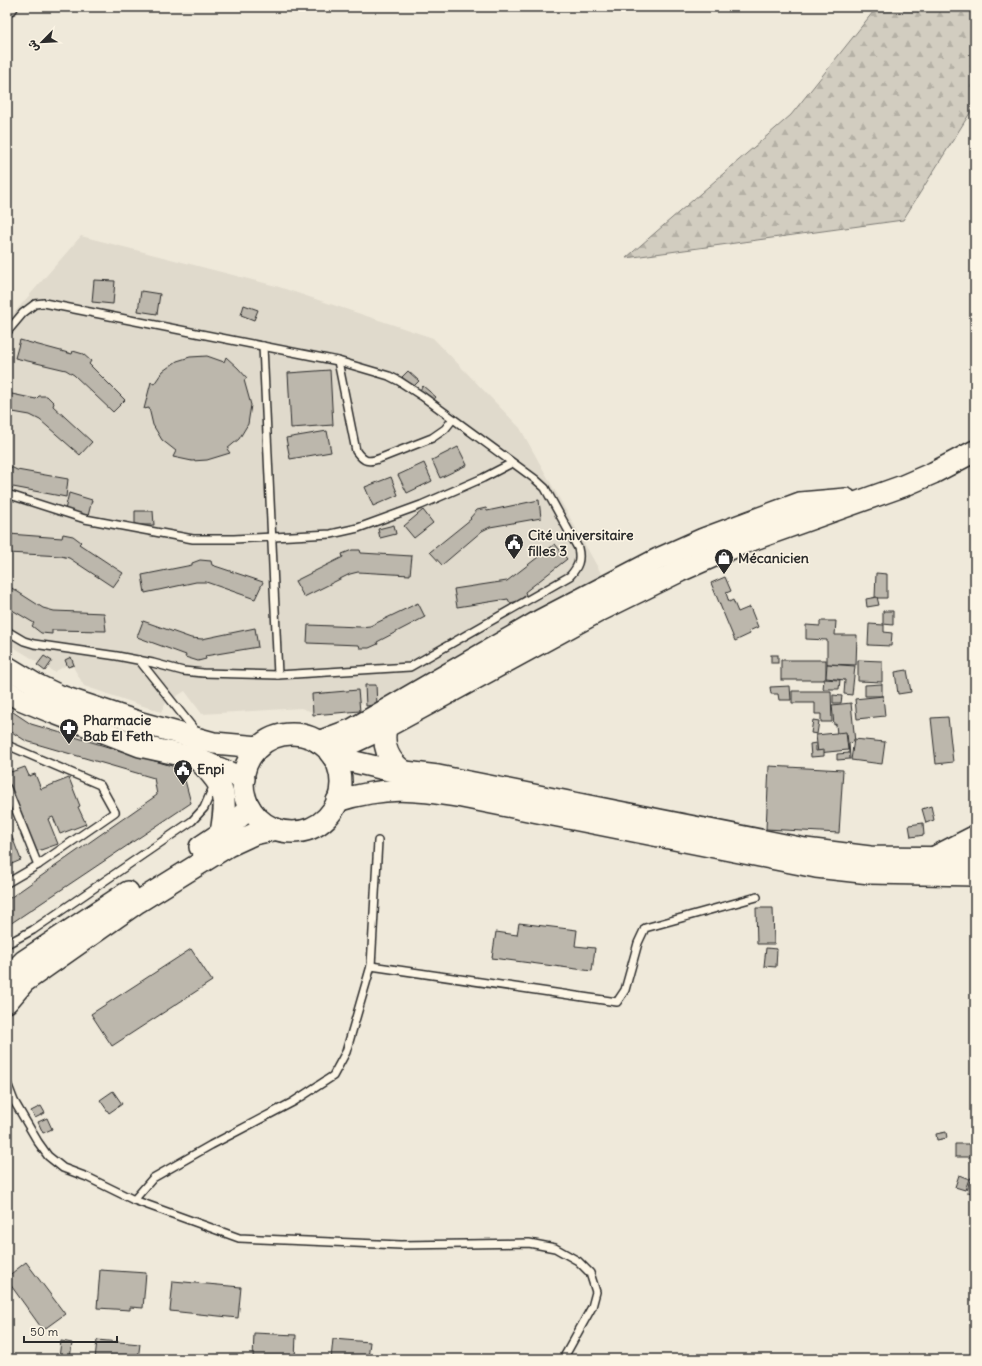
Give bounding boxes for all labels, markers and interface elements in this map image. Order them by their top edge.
north arrow [22,22,62,62]
text: ش [24,38,42,54]
place label: Cité universitaire filles 3 [528,526,634,560]
public building icon: Cité universitaire filles 3 [503,532,525,560]
shop icon: Mécanicien [713,547,735,575]
place label: Mécanicien [738,549,809,567]
place label: Pharmacie Bab El Feth [83,711,153,745]
pharmacy icon: Pharmacie Bab El Feth [58,717,80,745]
public building icon: Enpi [172,758,194,786]
place label: Enpi [197,760,224,778]
scale bar [24,1318,117,1344]
text: 50 m [30,1324,59,1339]

